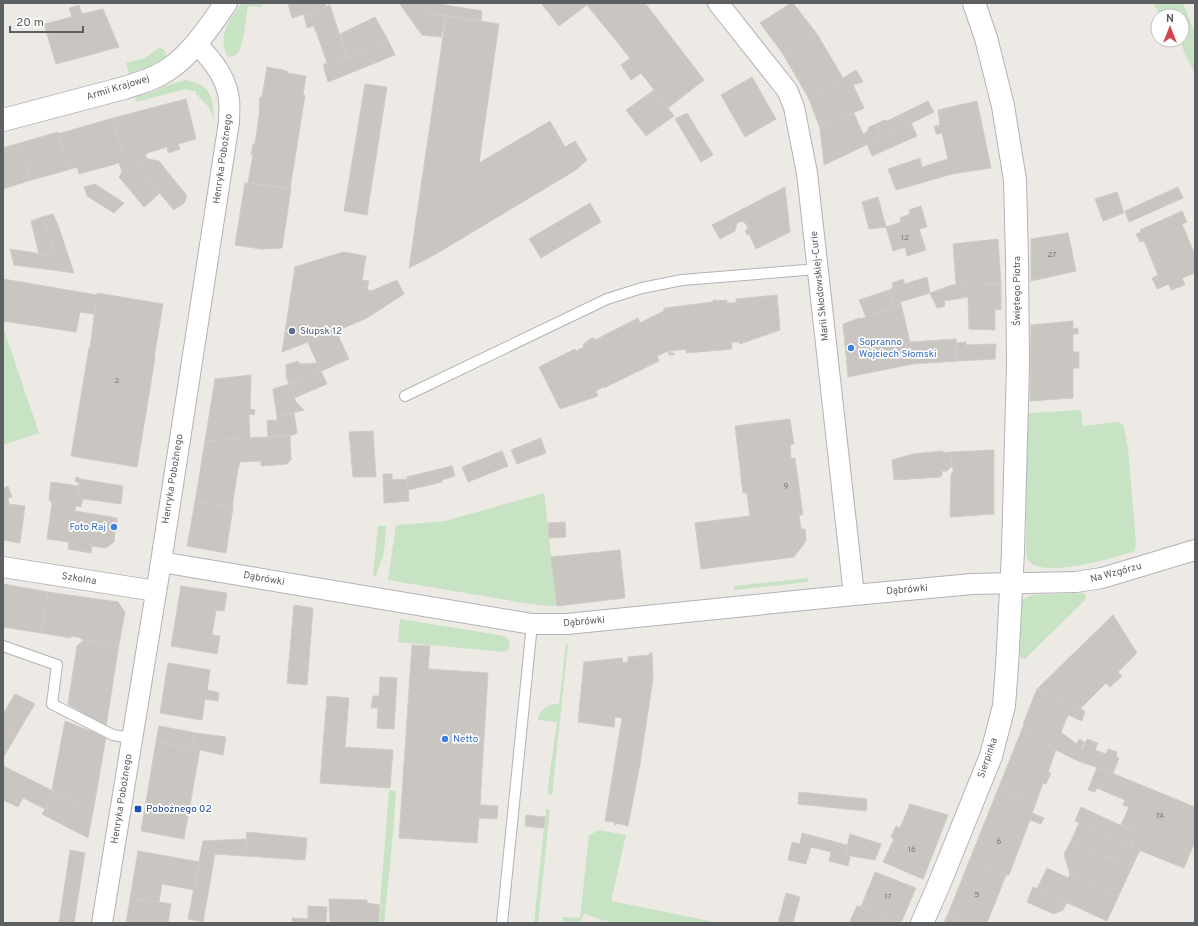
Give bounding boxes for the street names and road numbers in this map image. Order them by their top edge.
street label: Armii Krajowej [85,72,151,104]
street label: Henryka Pobożnego [210,113,236,205]
street label: Marii Skłodowskiej-Curie [808,230,832,342]
street label: Świętego Piotra [1011,256,1024,326]
street label: Henryka Pobożnego [159,433,187,525]
street label: Na Wzgórzu [1089,560,1143,586]
street label: Dąbrówki [242,569,286,589]
street label: Szkolna [61,570,97,588]
street label: Dąbrówki [886,582,928,598]
street label: Dąbrówki [563,614,605,630]
street label: Sierpinka [975,736,1001,780]
street label: Henryka Pobożnego [108,753,136,845]

